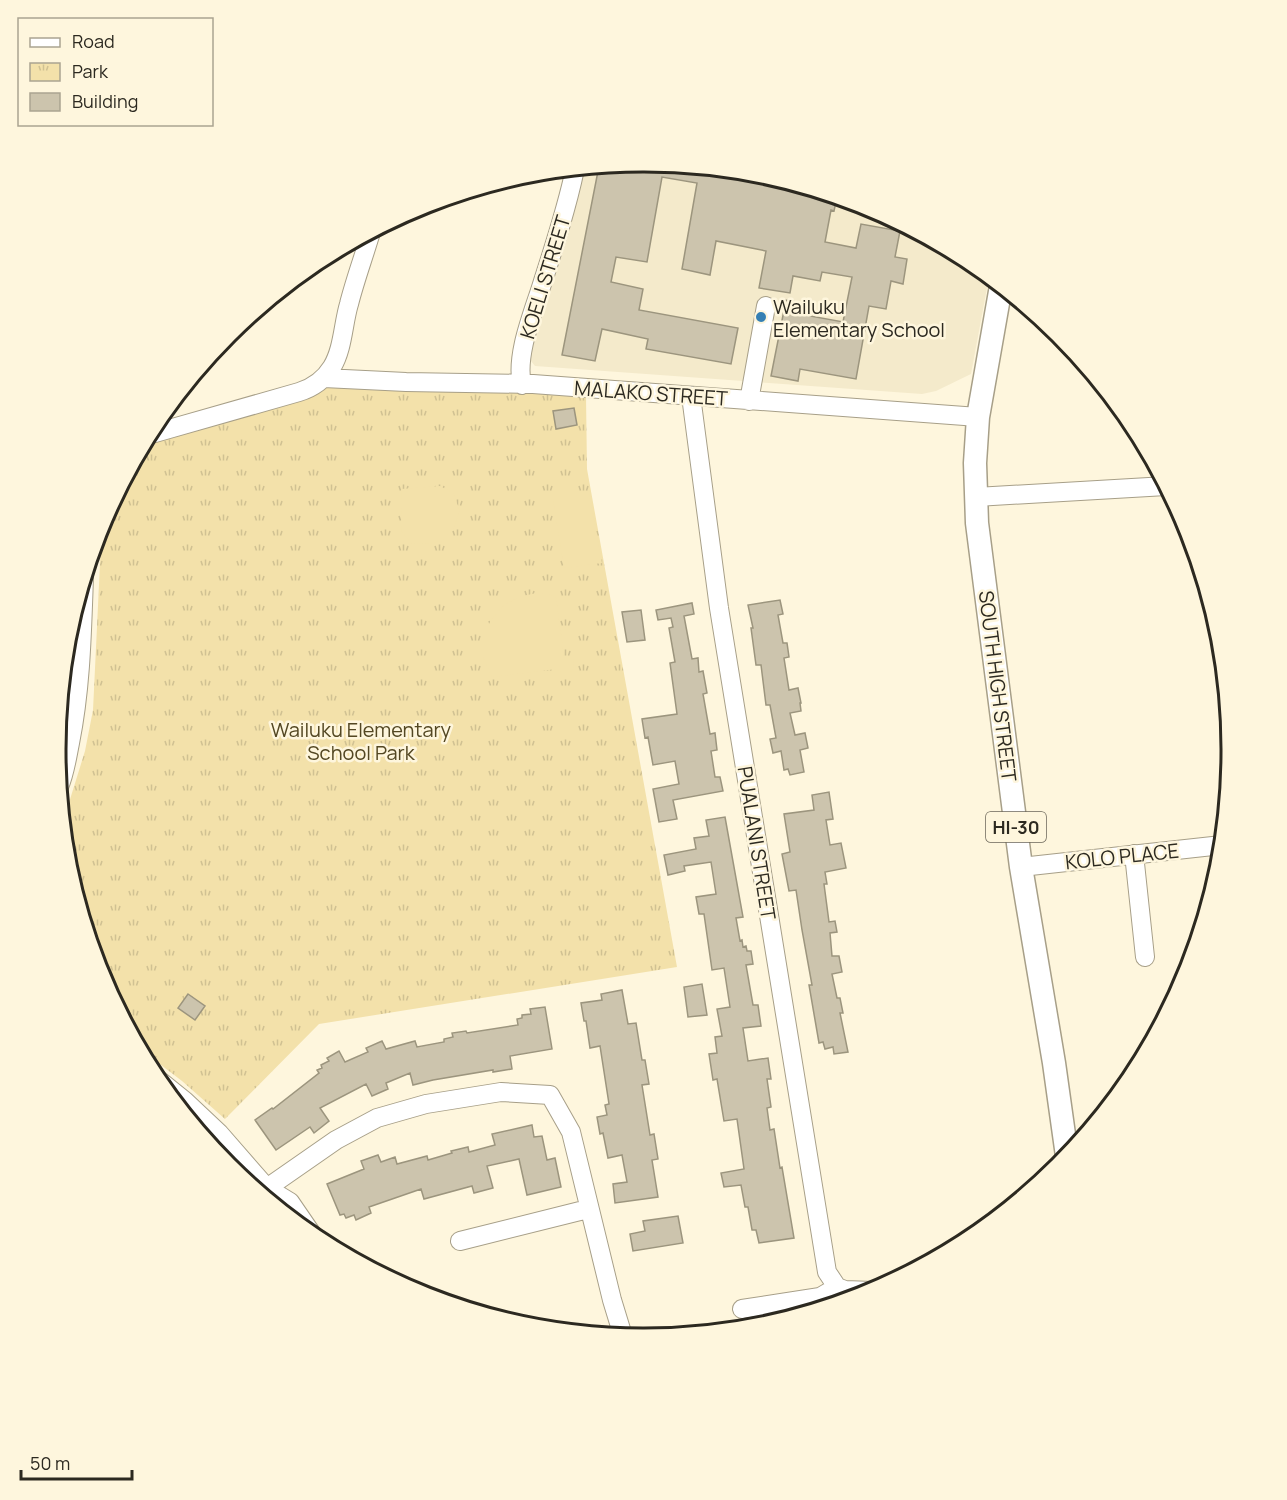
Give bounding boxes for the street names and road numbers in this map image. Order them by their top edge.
street label: KOELI STREET [513,212,577,342]
street label: MALAKO STREET [573,374,729,412]
street label: SOUTH HIGH STREET [973,589,1023,783]
street label: PUALANI STREET [732,764,782,922]
road number: HI-30 [986,812,1046,842]
street label: KOLO PLACE [1064,837,1180,875]

